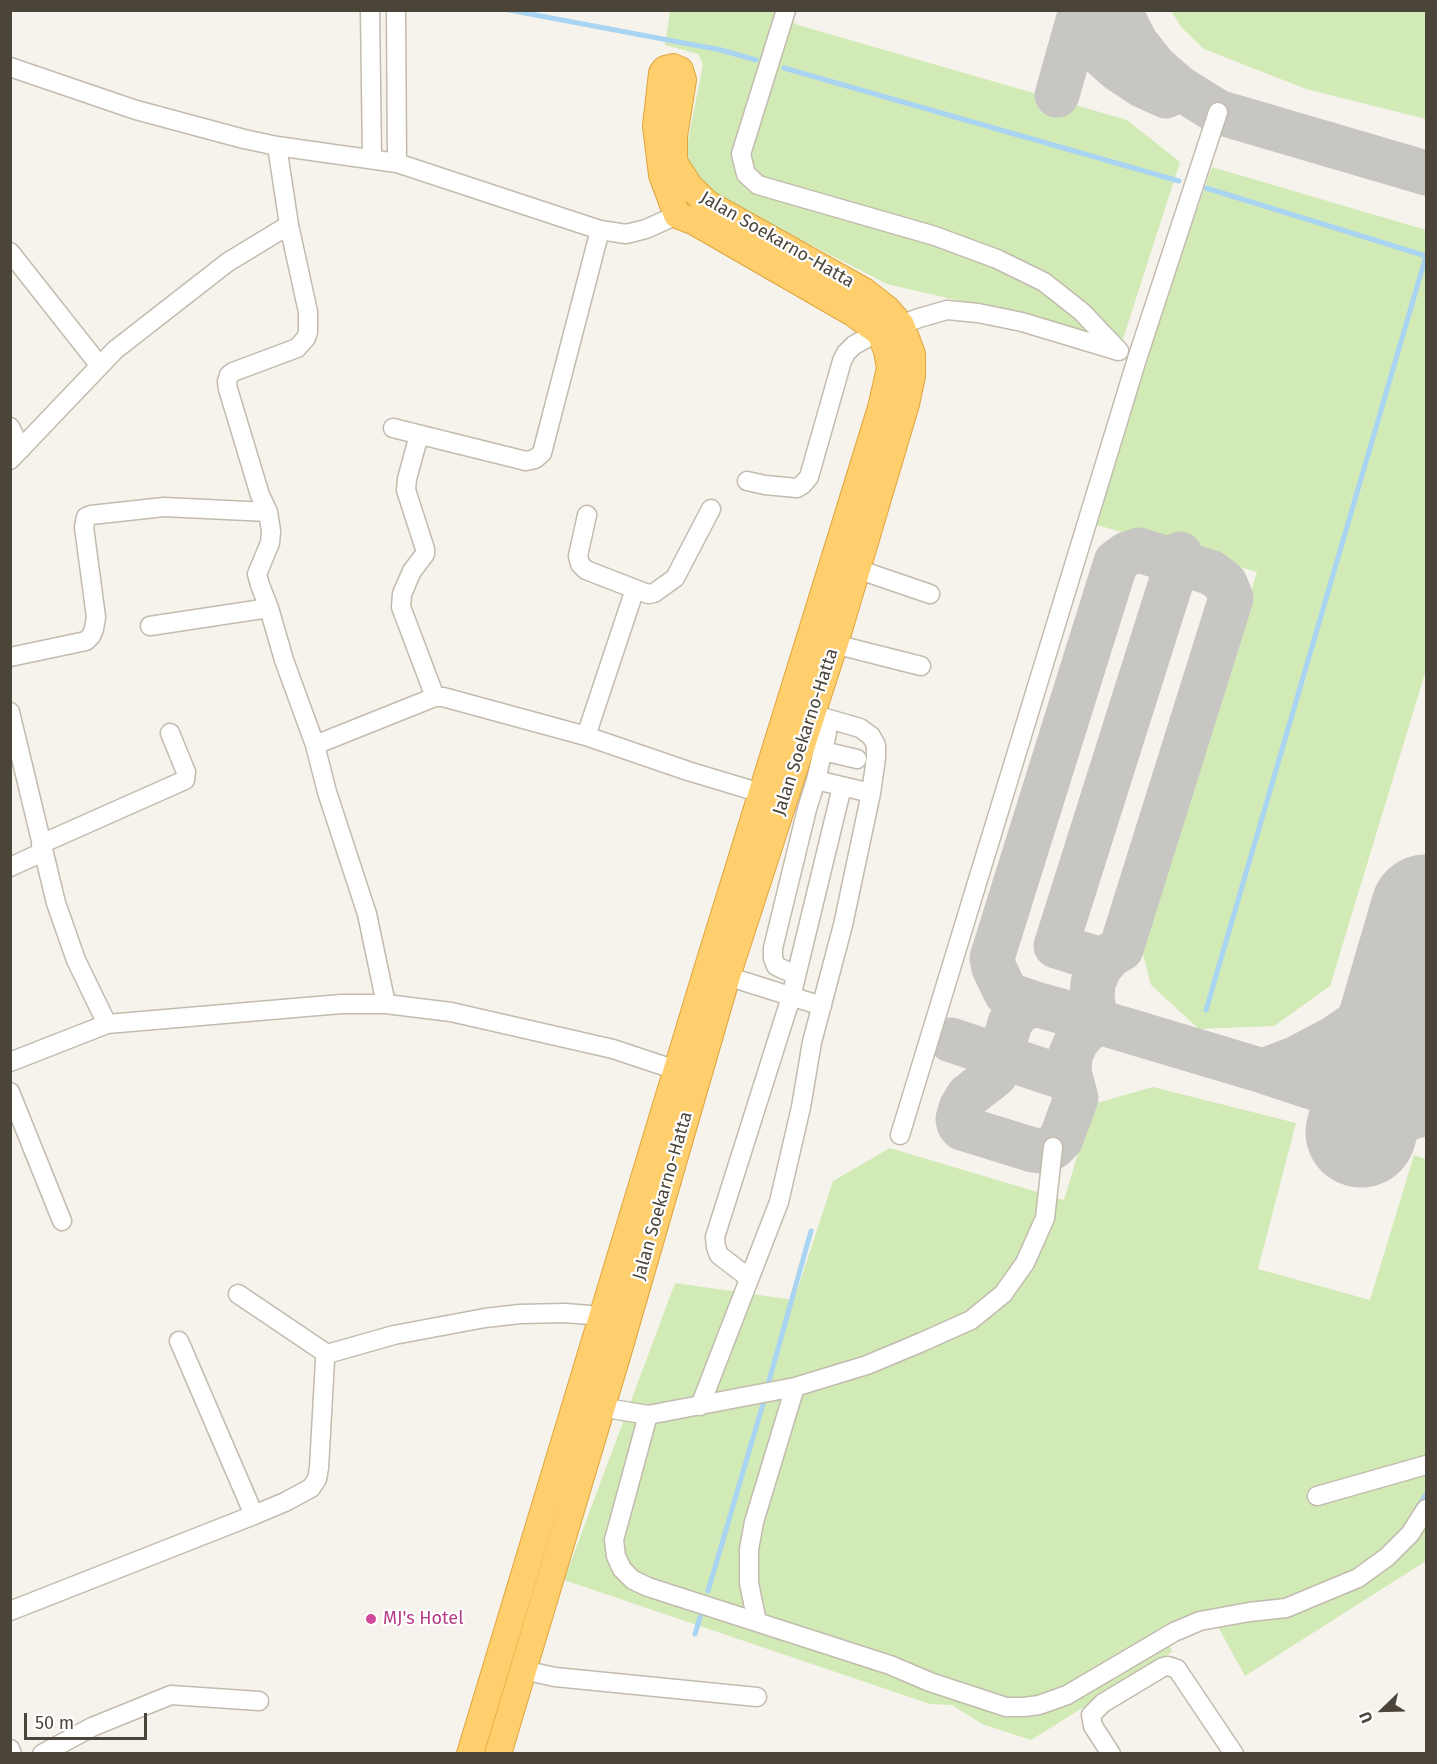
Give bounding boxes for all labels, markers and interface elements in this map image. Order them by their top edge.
street label: Jalan Soekarno-Hatta [696,187,858,293]
street label: Jalan Soekarno-Hatta [769,646,843,818]
street label: Jalan Soekarno-Hatta [629,1109,697,1283]
place label: MJ's Hotel [383,1608,463,1630]
marker: MJ's Hotel [364,1612,378,1626]
north arrow [1353,1680,1413,1740]
scale bar [27,1701,150,1739]
text: U [1355,1709,1377,1726]
text: 50 m [35,1712,74,1734]

